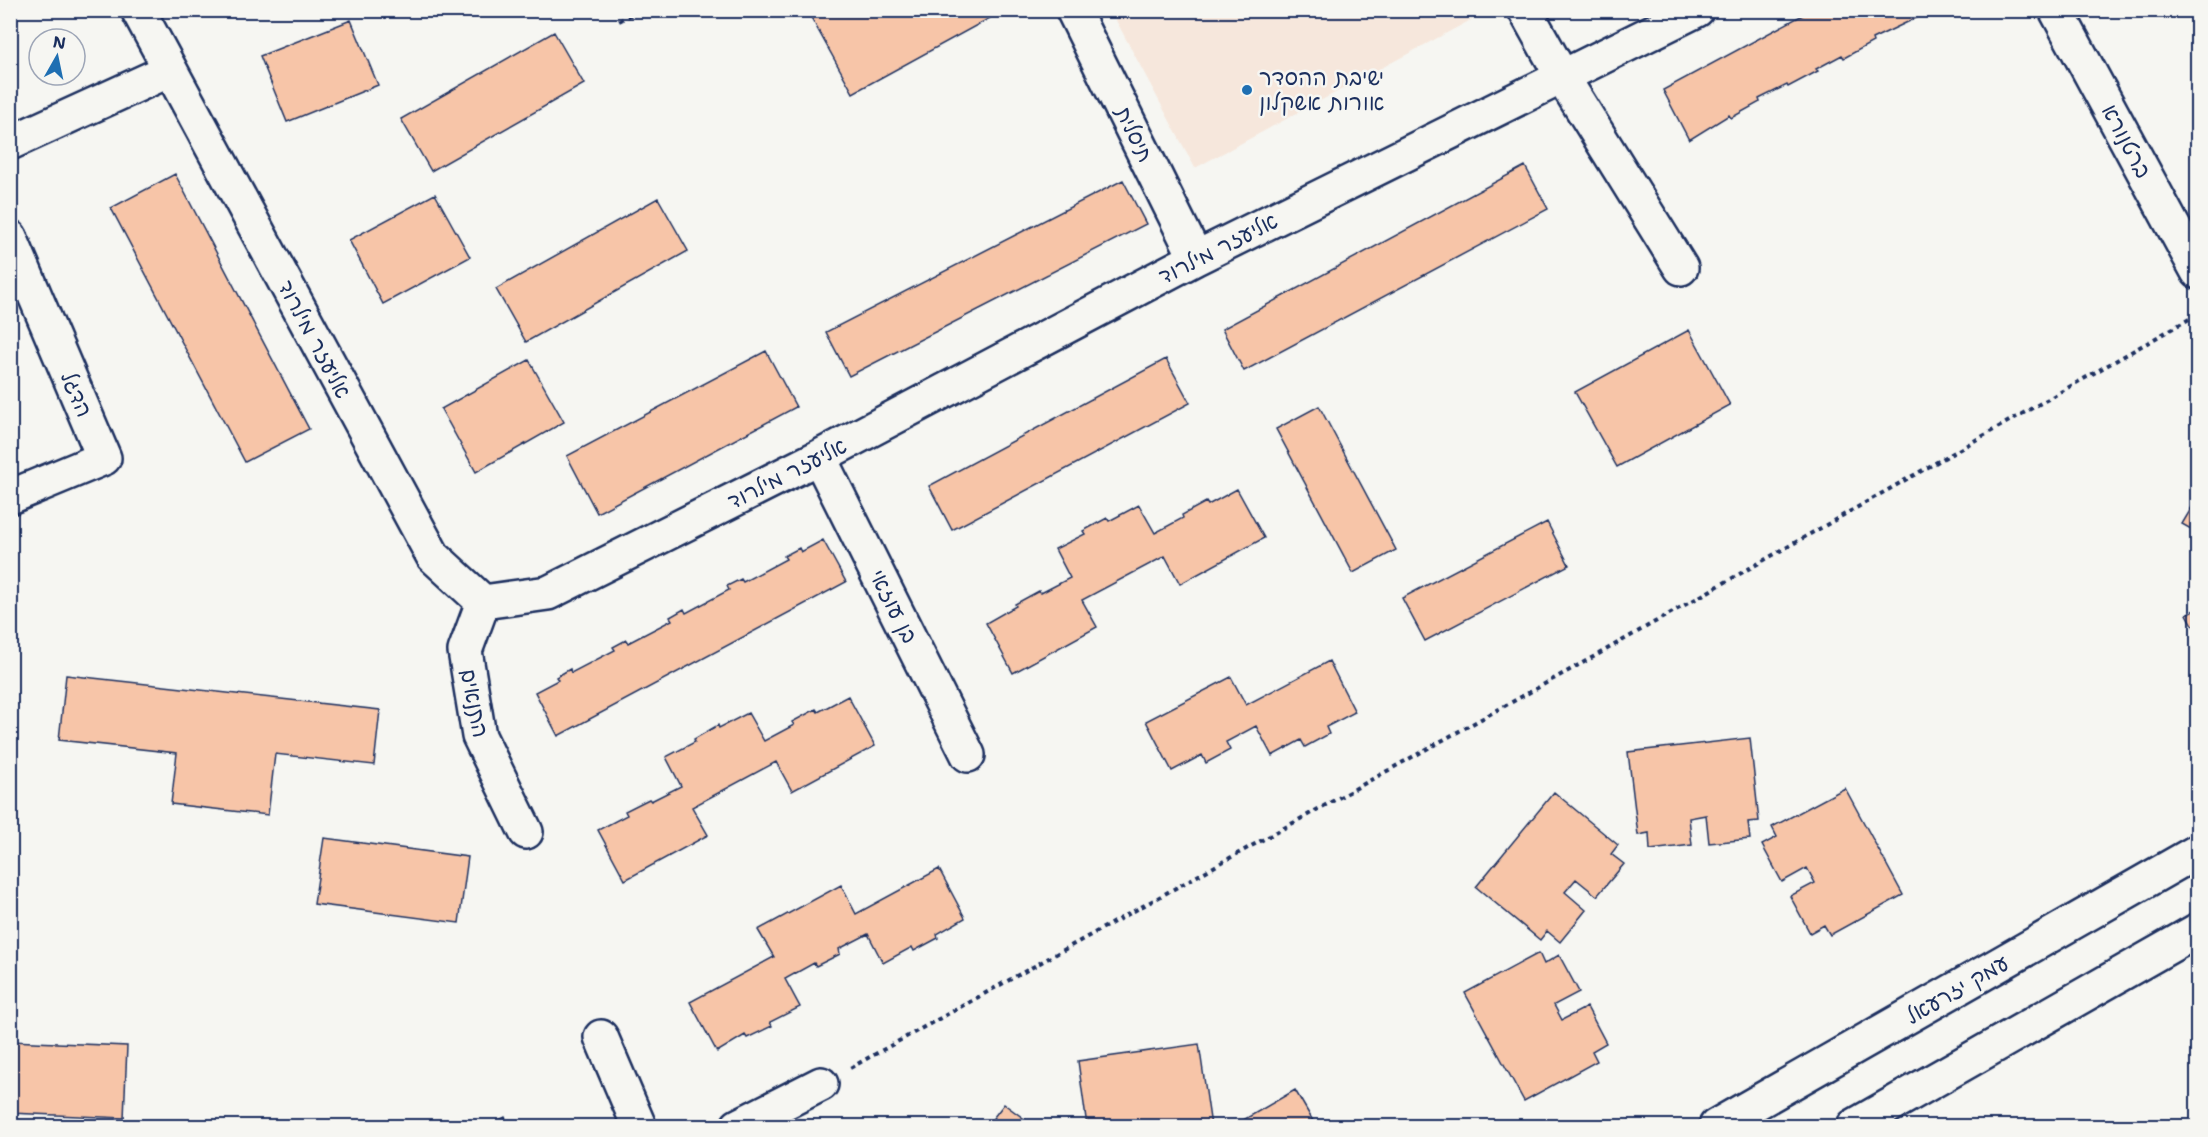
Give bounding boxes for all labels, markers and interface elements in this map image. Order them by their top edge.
north arrow [27,27,87,87]
text: N [51,31,67,54]
place label: ישיבת ההסדר אורות אשקלון [1259,63,1385,117]
marker: ישיבת ההסדר אורות אשקלון [1240,83,1254,97]
street label: ברטנורא [2095,99,2158,183]
street label: תיסלית [1108,101,1160,167]
street label: אליעזר מילרוד [1154,206,1283,291]
street label: אליעזר מילרוד [271,275,358,404]
street label: הדגל [54,367,99,421]
street label: אליעזר מילרוד [723,431,852,516]
street label: בן עוזאי [863,564,924,648]
street label: התנאים [454,666,495,740]
street label: עמק יזרעאל [1900,948,2014,1031]

